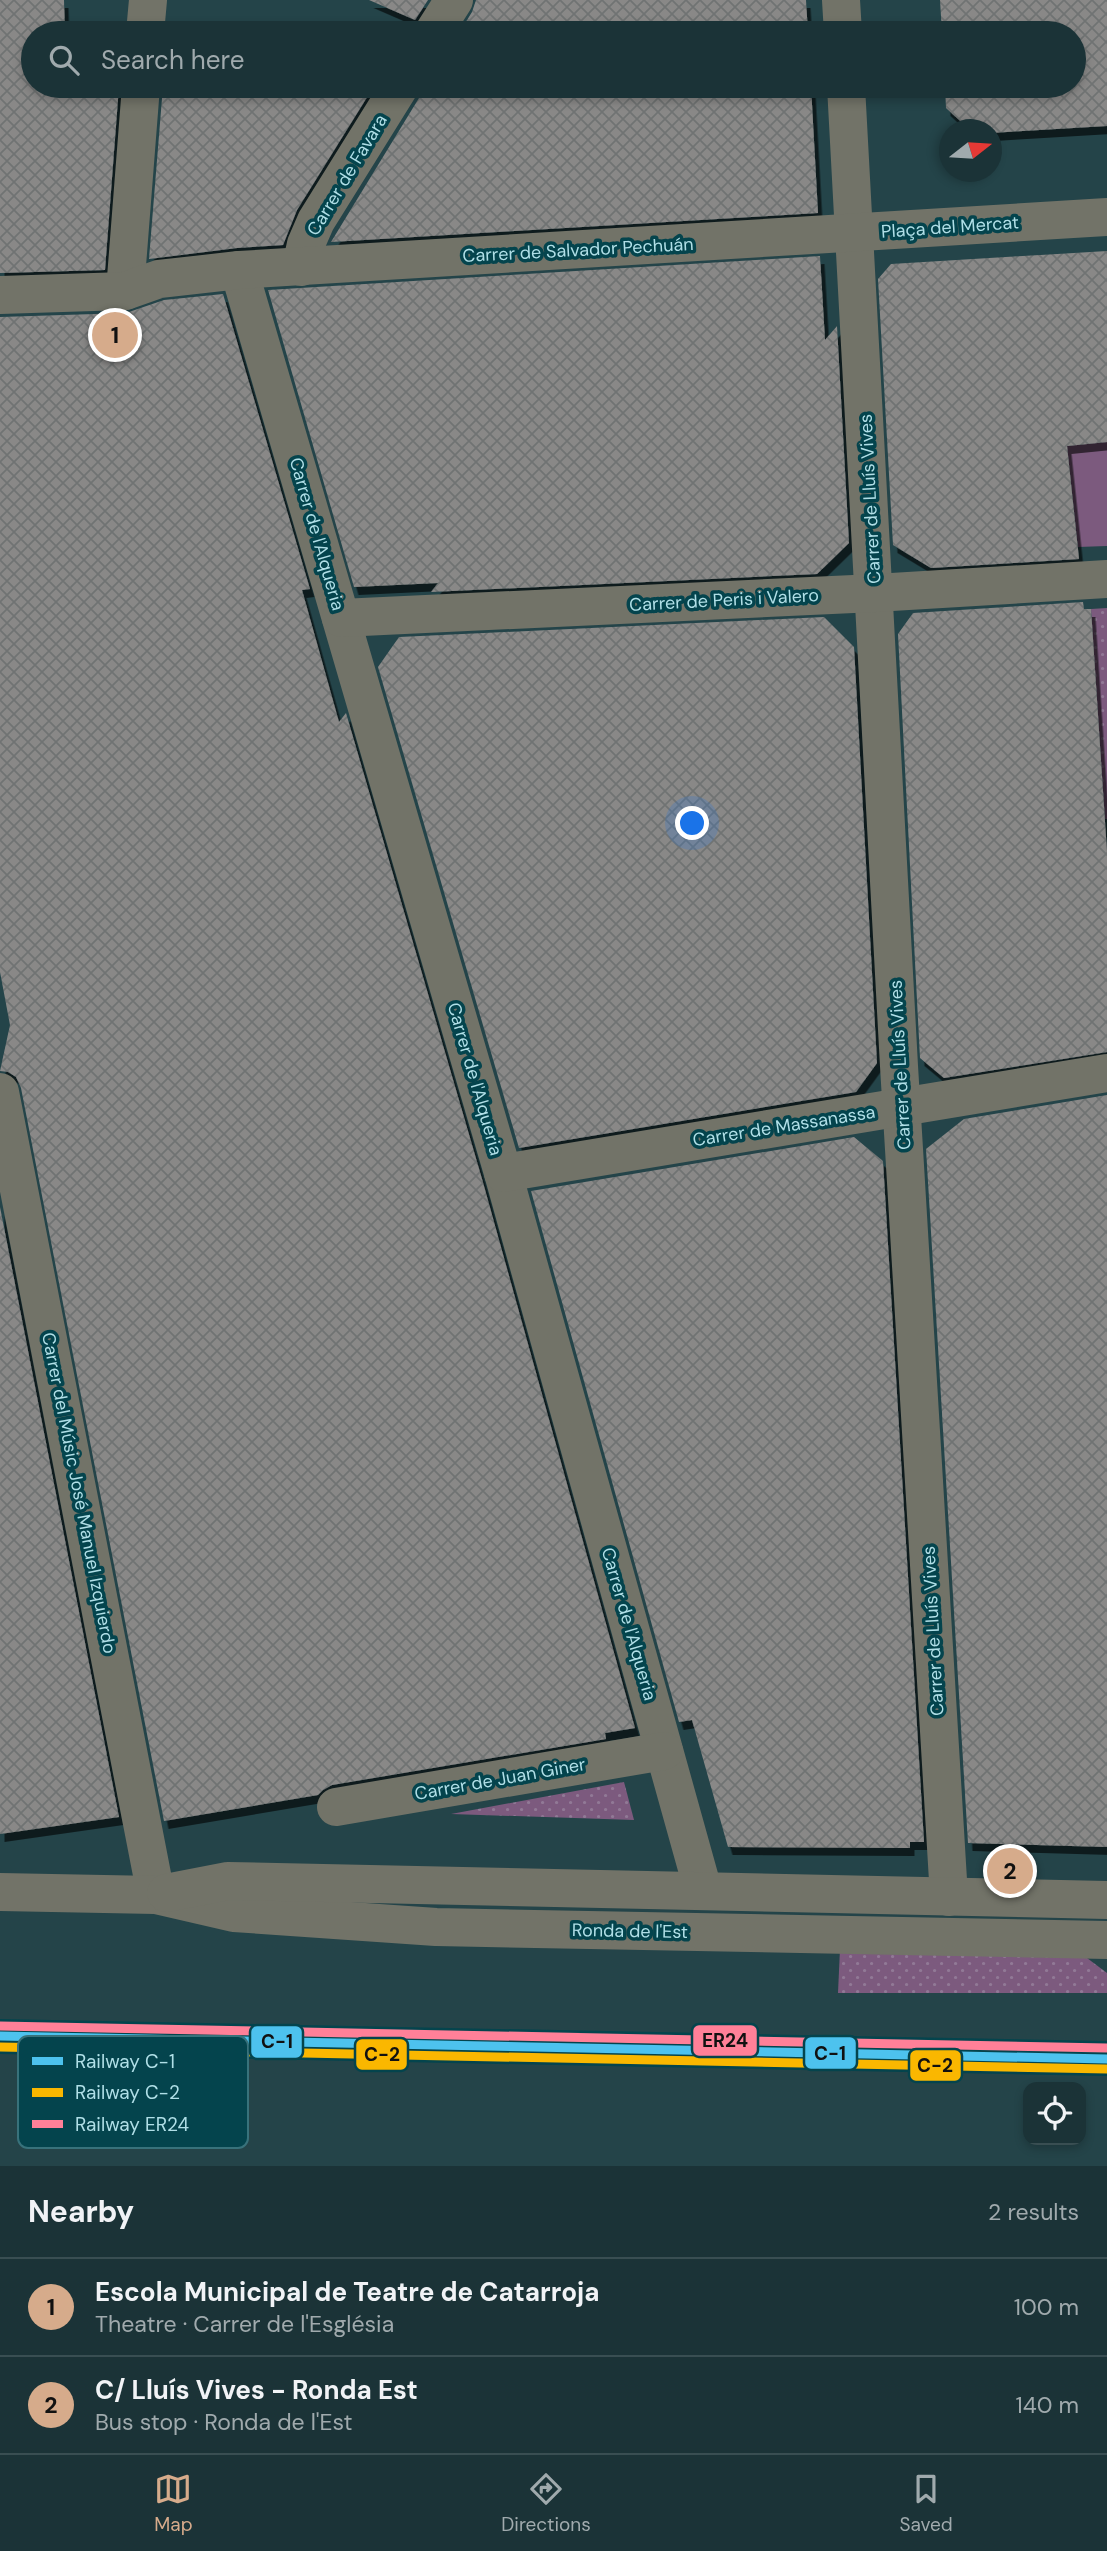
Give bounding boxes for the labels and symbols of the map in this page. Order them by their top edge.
street label: Carrer de Favara [301,110,393,240]
north arrow [939,119,1002,182]
street label: Plaça del Mercat [880,210,1020,244]
street label: Carrer de Salvador Pechuán [462,232,694,268]
pin: 1 [92,309,138,361]
street label: Carrer de Lluís Vives [854,414,886,584]
street label: Carrer de l'Alqueria [284,455,350,613]
street label: Carrer de Peris i Valero [629,583,819,617]
your location [675,806,709,840]
street label: Carrer de Lluís Vives [884,980,916,1150]
street label: Carrer de l'Alqueria [442,1000,508,1158]
street label: Carrer de Massanassa [691,1100,877,1152]
street label: Carrer del Músic José Manuel Izquierdo [36,1330,122,1656]
street label: Carrer de l'Alqueria [596,1545,662,1703]
street label: Carrer de Lluís Vives [917,1546,949,1716]
street label: Carrer de Juan Giner [413,1752,588,1806]
pin: 2 [987,1845,1033,1897]
street label: Ronda de l'Est [572,1918,688,1944]
line badge: ER24 [692,2024,758,2057]
line badge: C-1 [250,2025,303,2059]
text: ER24 [702,2028,748,2053]
text: C-1 [261,2029,293,2054]
legend [18,2036,248,2148]
line badge: C-1 [804,2036,857,2070]
line badge: C-2 [355,2038,408,2071]
text: C-1 [814,2041,846,2066]
text: C-2 [364,2042,400,2067]
text: Railway C-1 [75,2049,175,2074]
line badge: C-2 [909,2049,962,2082]
text: C-2 [917,2053,953,2078]
text: Railway C-2 [75,2080,180,2105]
text: Railway ER24 [75,2112,189,2137]

